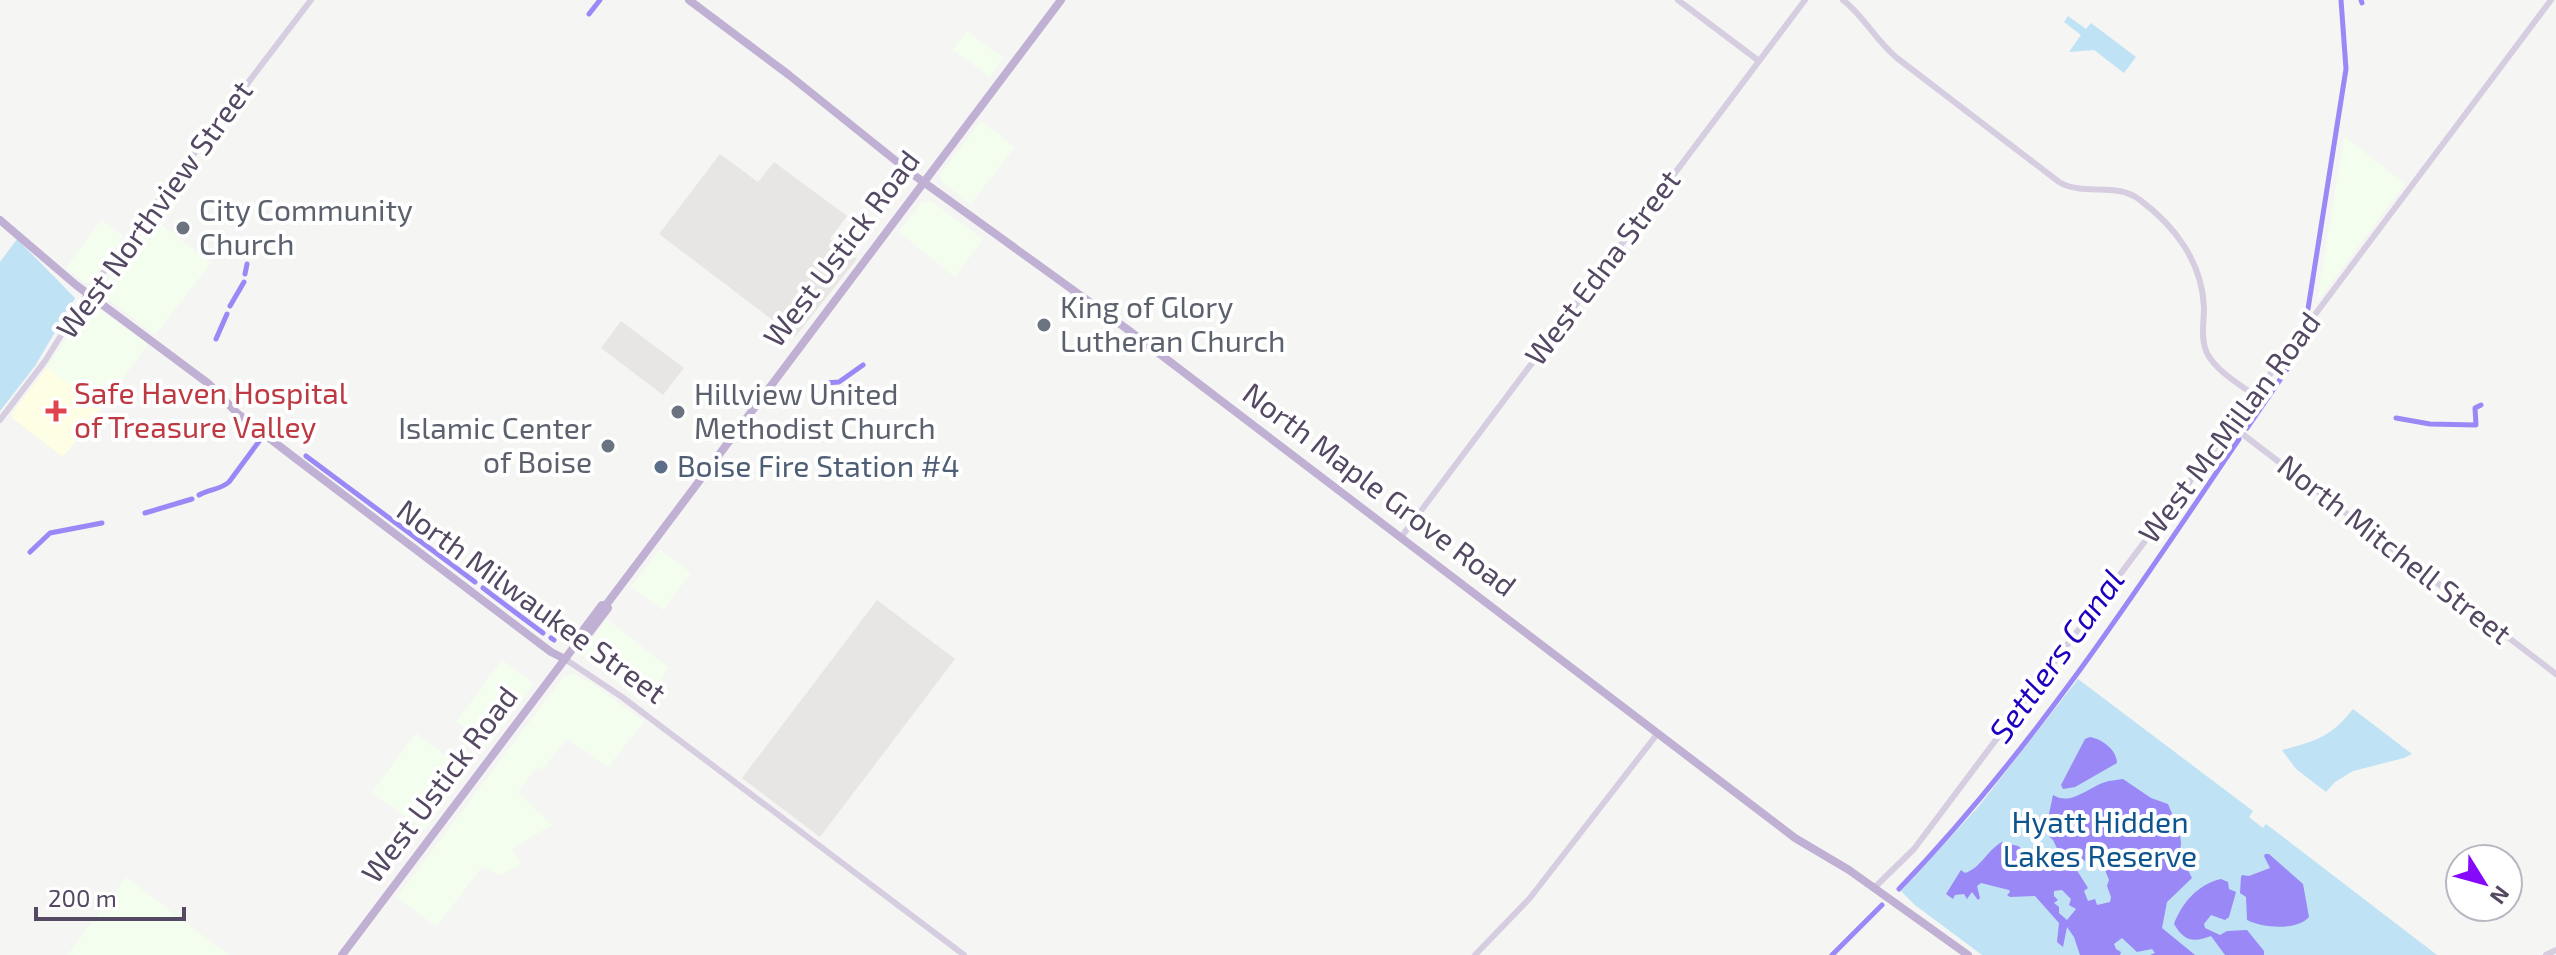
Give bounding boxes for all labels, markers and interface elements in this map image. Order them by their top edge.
street label: West Northview Street [48,73,259,345]
street label: West Ustick Road [755,142,926,353]
street label: West Edna Street [1516,162,1687,372]
place label: City Community Church [199,191,413,261]
marker: City Community Church [174,219,192,237]
place label: King of Glory Lutheran Church [1060,288,1285,358]
street label: West McMillan Road [2130,304,2327,549]
marker: King of Glory Lutheran Church [1035,316,1053,334]
place label: Safe Haven Hospital of Treasure Valley [74,374,348,444]
street label: North Maple Grove Road [1237,374,1524,603]
place label: Hillview United Methodist Church [694,375,936,445]
marker: Safe Haven Hospital of Treasure Valley [45,400,67,422]
marker: Hillview United Methodist Church [669,403,687,421]
place label: Islamic Center of Boise [398,409,592,479]
marker: Islamic Center of Boise [599,437,617,455]
street label: North Mitchell Street [2271,446,2519,651]
place label: Boise Fire Station #4 [677,447,960,483]
marker: Boise Fire Station #4 [652,458,670,476]
street label: North Milwaukee Street [391,491,674,710]
water label: Settlers Canal [1980,561,2131,749]
street label: West Ustick Road [353,678,524,889]
park label: Hyatt Hidden Lakes Reserve [2003,803,2197,873]
north arrow [2444,843,2524,923]
scale bar [36,871,184,921]
text: N [2486,881,2516,910]
text: 200 m [48,883,117,912]

